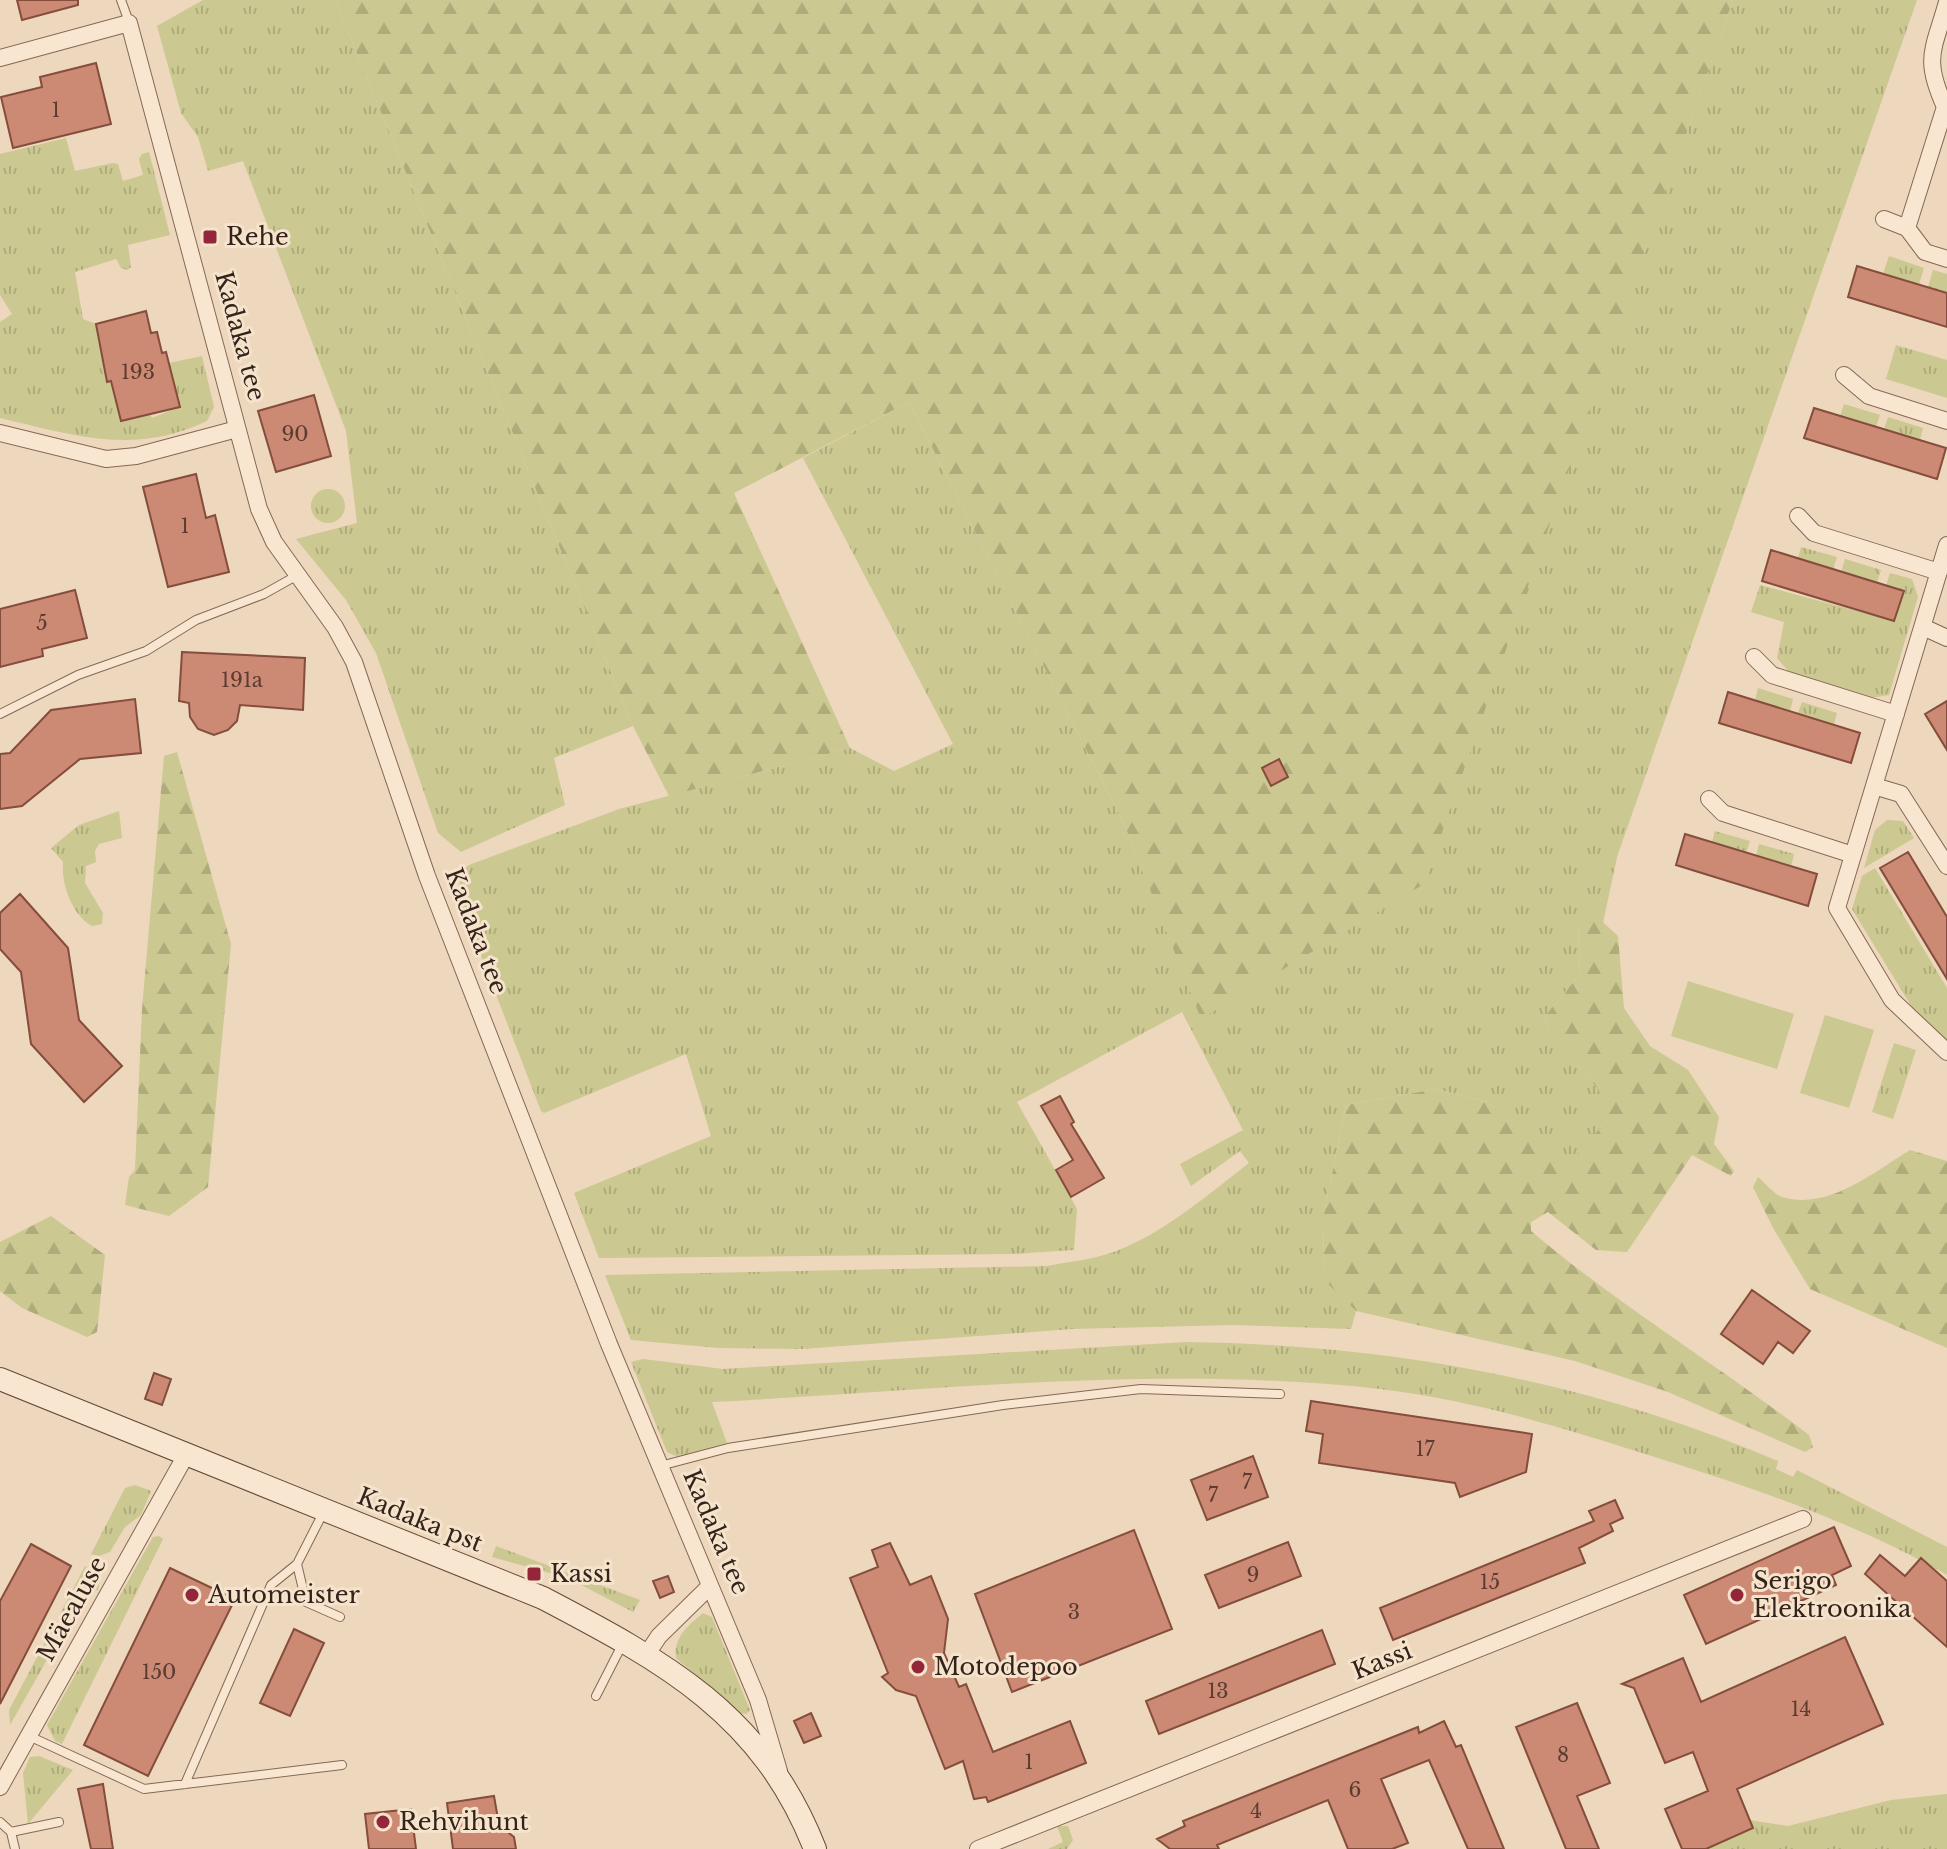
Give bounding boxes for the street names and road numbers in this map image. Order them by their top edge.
street label: Kadaka tee [209,268,272,404]
street label: Kadaka tee [439,864,514,998]
street label: Kadaka tee [677,1465,756,1599]
street label: Kadaka pst [353,1481,487,1558]
street label: Mäealuse [31,1551,112,1666]
street label: Kassi [1348,1635,1416,1686]

